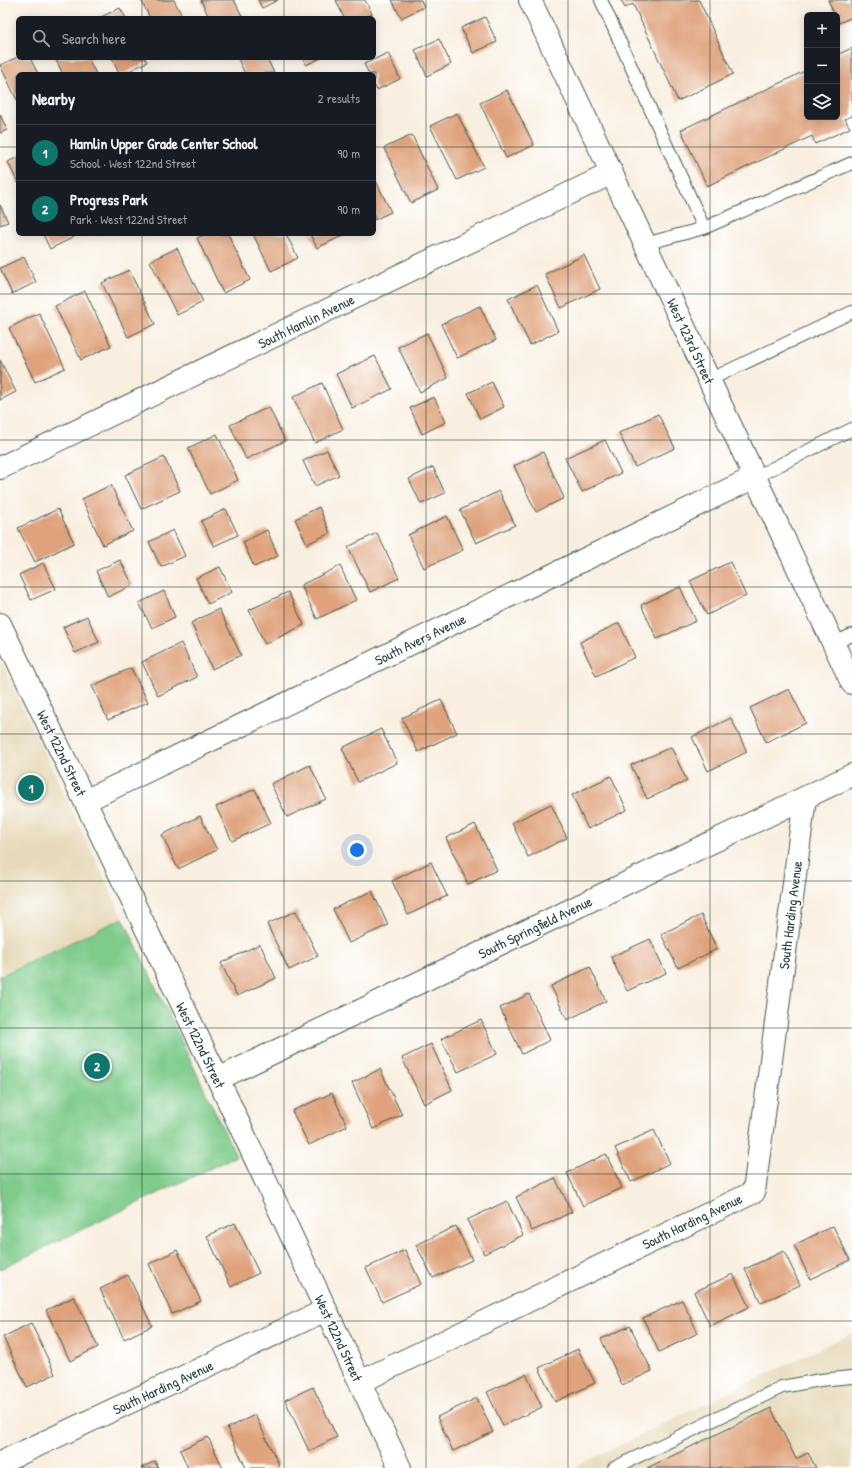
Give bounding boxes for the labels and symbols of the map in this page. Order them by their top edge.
street label: South Hamlin Avenue [255,289,358,353]
street label: West 123rd Street [663,295,719,387]
street label: South Avers Avenue [371,609,469,669]
street label: West 122nd Street [33,707,91,799]
pin: 1 [18,773,44,803]
your location [347,840,367,860]
street label: South Harding Avenue [774,859,807,970]
street label: South Springfield Avenue [475,891,596,964]
street label: West 122nd Street [172,999,230,1091]
pin: 2 [84,1051,110,1081]
street label: South Harding Avenue [639,1188,746,1254]
street label: West 122nd Street [311,1292,367,1385]
street label: South Harding Avenue [110,1355,217,1420]

